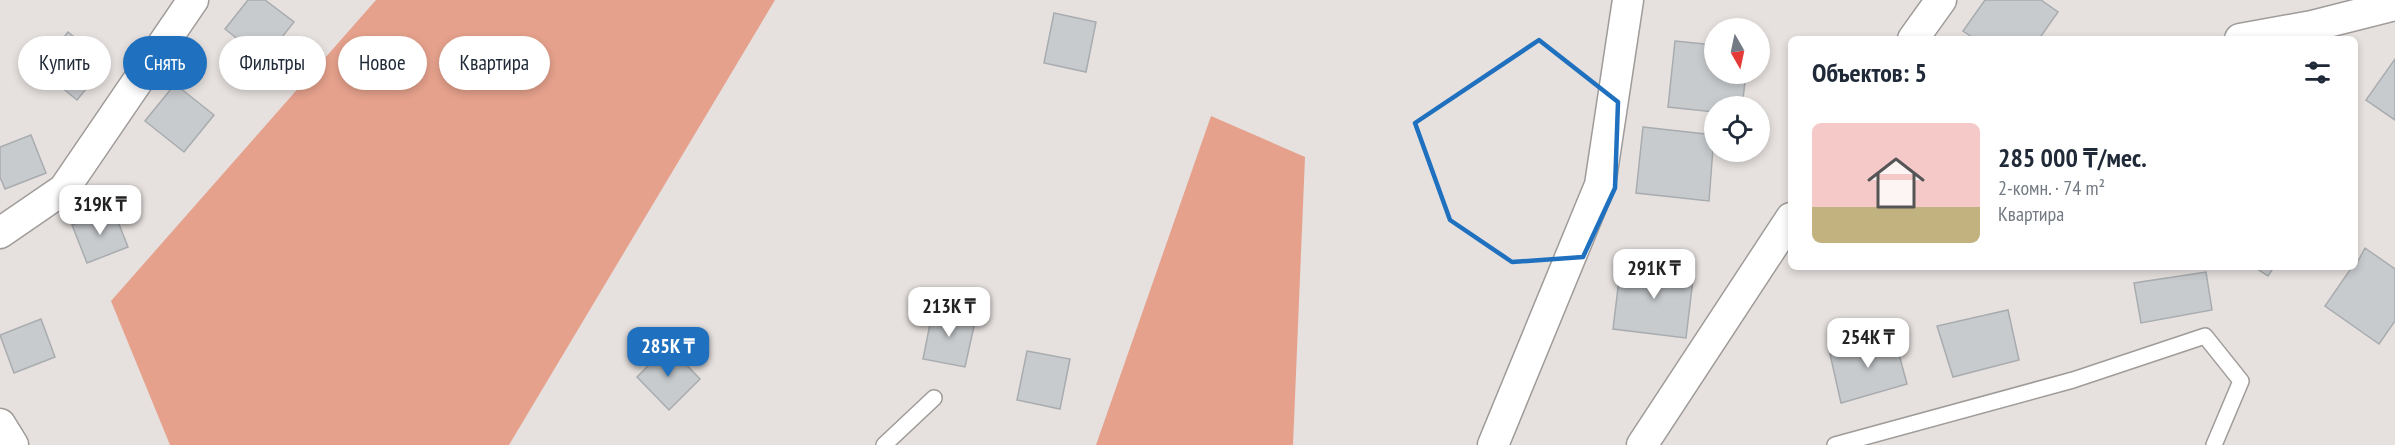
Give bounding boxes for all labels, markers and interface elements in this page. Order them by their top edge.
north arrow [1704,18,1770,84]
map controls [1704,18,1770,162]
chip: Купить [18,36,111,90]
chip: Снять [123,36,207,90]
chip: Фильтры [219,36,326,90]
chip: Новое [338,36,427,90]
chip: Квартира [439,36,550,90]
text: Объектов: 5 [1812,56,1927,89]
icon: filters [2301,56,2334,89]
button: locate [1704,96,1770,162]
text: 285 000 ₸/мес. [1998,141,2147,174]
icon: home [1860,147,1932,219]
text: 2-комн. · 74 m² [1998,175,2105,201]
pin: 319K ₸ [51,185,149,236]
text: 319K ₸ [73,191,127,217]
text: Квартира [1998,201,2064,227]
pin: 291K ₸ [1605,249,1703,300]
text: 291K ₸ [1627,255,1681,281]
pin: 213K ₸ [900,287,998,338]
text: 213K ₸ [922,293,976,319]
pin: 254K ₸ [1819,318,1917,369]
text: 254K ₸ [1841,324,1895,350]
pin: 285K ₸ [619,327,717,378]
text: 285K ₸ [641,333,695,359]

